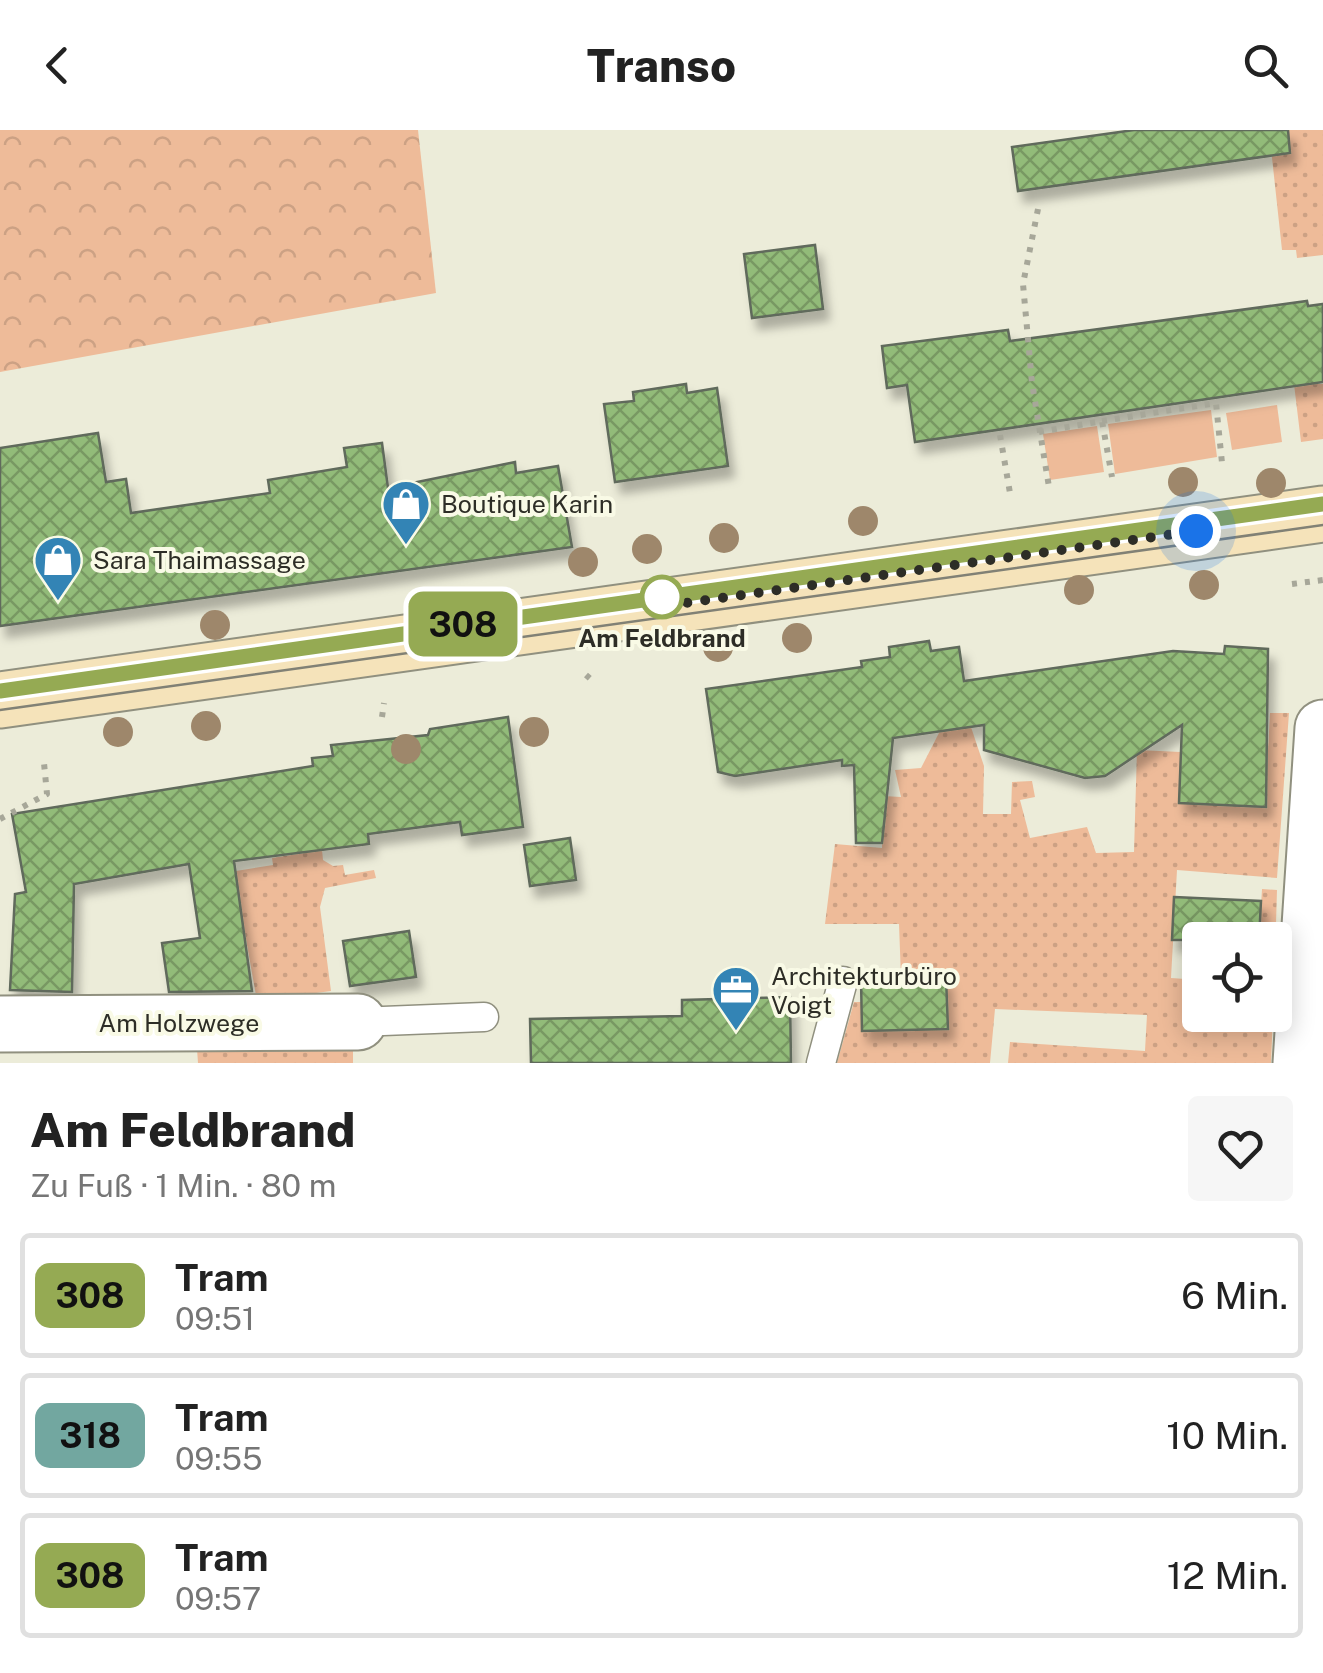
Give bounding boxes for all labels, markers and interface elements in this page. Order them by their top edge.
icon: back [30,38,85,93]
icon: search [1238,38,1293,93]
text: Transo [587,39,736,92]
shop icon: Boutique Karin [380,478,432,546]
place label: Boutique Karin [441,489,613,519]
your location [1171,506,1221,556]
shop icon: Sara Thaimassage [32,534,84,602]
place label: Sara Thaimassage [93,545,306,575]
marker: Am Feldbrand [641,576,683,618]
line badge: 308 [406,592,520,656]
text: 308 [428,604,498,645]
place label: Am Feldbrand [578,623,746,653]
map controls [1182,922,1292,1032]
button: locate [1182,922,1292,1032]
place label: Architekturbüro Voigt [771,961,957,1020]
office icon: Architekturbüro Voigt [710,964,762,1032]
street label: Am Holzwege [99,1008,259,1038]
button: heart [1188,1096,1293,1201]
text: Am Feldbrand [30,1101,355,1158]
text: Zu Fuß · 1 Min. · 80 m [30,1167,337,1204]
text: Tram [175,1255,269,1300]
text: 6 Min. [1181,1273,1288,1318]
text: 308 [55,1275,125,1316]
text: 09:51 [175,1300,255,1337]
text: Tram [175,1395,269,1440]
text: 10 Min. [1166,1413,1288,1458]
text: 318 [59,1415,121,1456]
text: 09:55 [175,1440,263,1477]
text: Tram [175,1535,269,1580]
text: 12 Min. [1167,1553,1288,1598]
text: 308 [55,1555,125,1596]
text: 09:57 [175,1580,261,1617]

